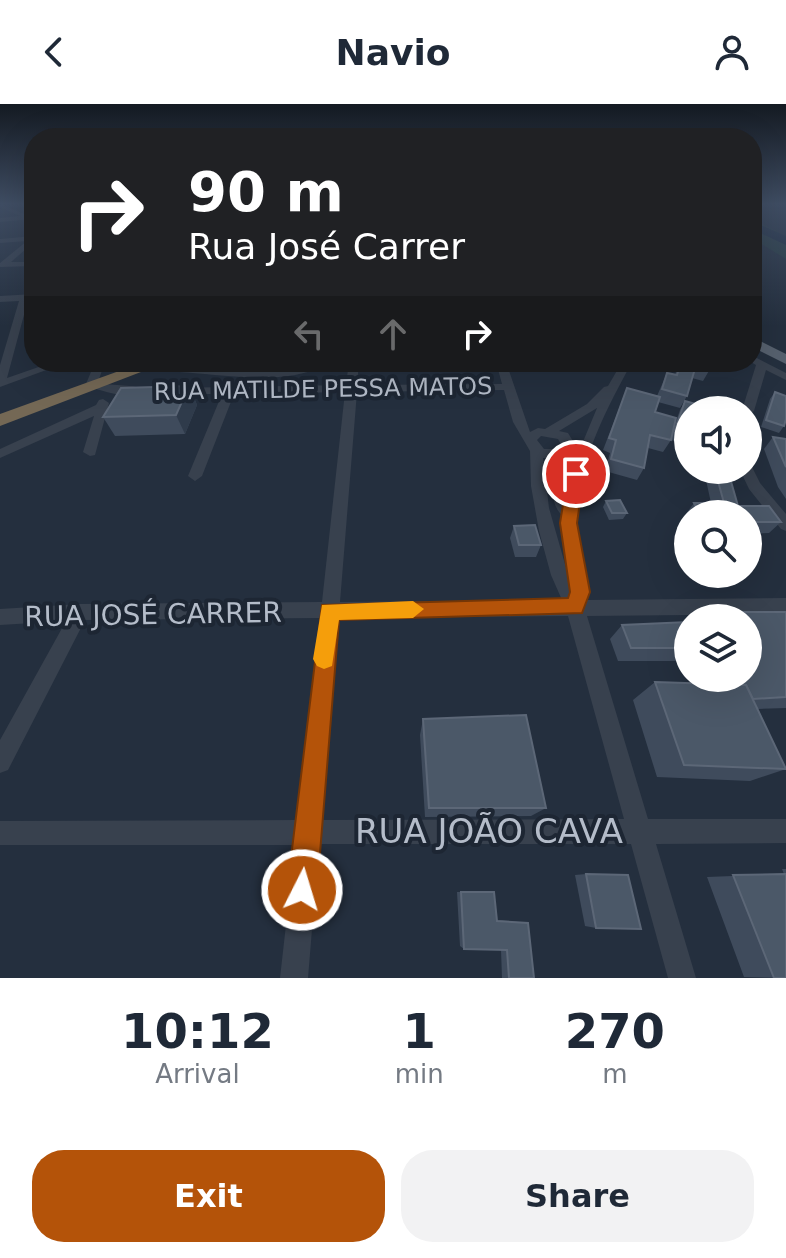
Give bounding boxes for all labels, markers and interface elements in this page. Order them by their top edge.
icon: back [32,30,76,74]
icon: person [710,30,754,74]
text: Navio [336,32,450,73]
text: 90 m [188,159,344,224]
icon: right [56,160,160,264]
text: Rua José Carrer [188,226,465,267]
icon: left [287,312,331,356]
icon: ahead [371,312,415,356]
icon: right [455,312,499,356]
street label: RUA MATILDE PESSA MATOS [153,372,493,406]
map controls [674,396,762,692]
button: sound [674,396,762,484]
pin [542,440,610,508]
icon: arrive [554,452,598,496]
button: search [674,500,762,588]
street label: RUA JOSÉ CARRER [24,595,282,633]
button: layers [674,604,762,692]
street label: RUA JOÃO CAVA [355,811,623,851]
position arrow [260,848,344,932]
text: 10:12 [121,1003,274,1059]
text: 1 [403,1003,436,1059]
text: 270 [565,1003,665,1059]
text: Arrival [155,1059,240,1089]
text: min [395,1059,444,1089]
text: m [602,1059,628,1089]
button: Exit [32,1150,385,1242]
button: Share [401,1150,754,1242]

